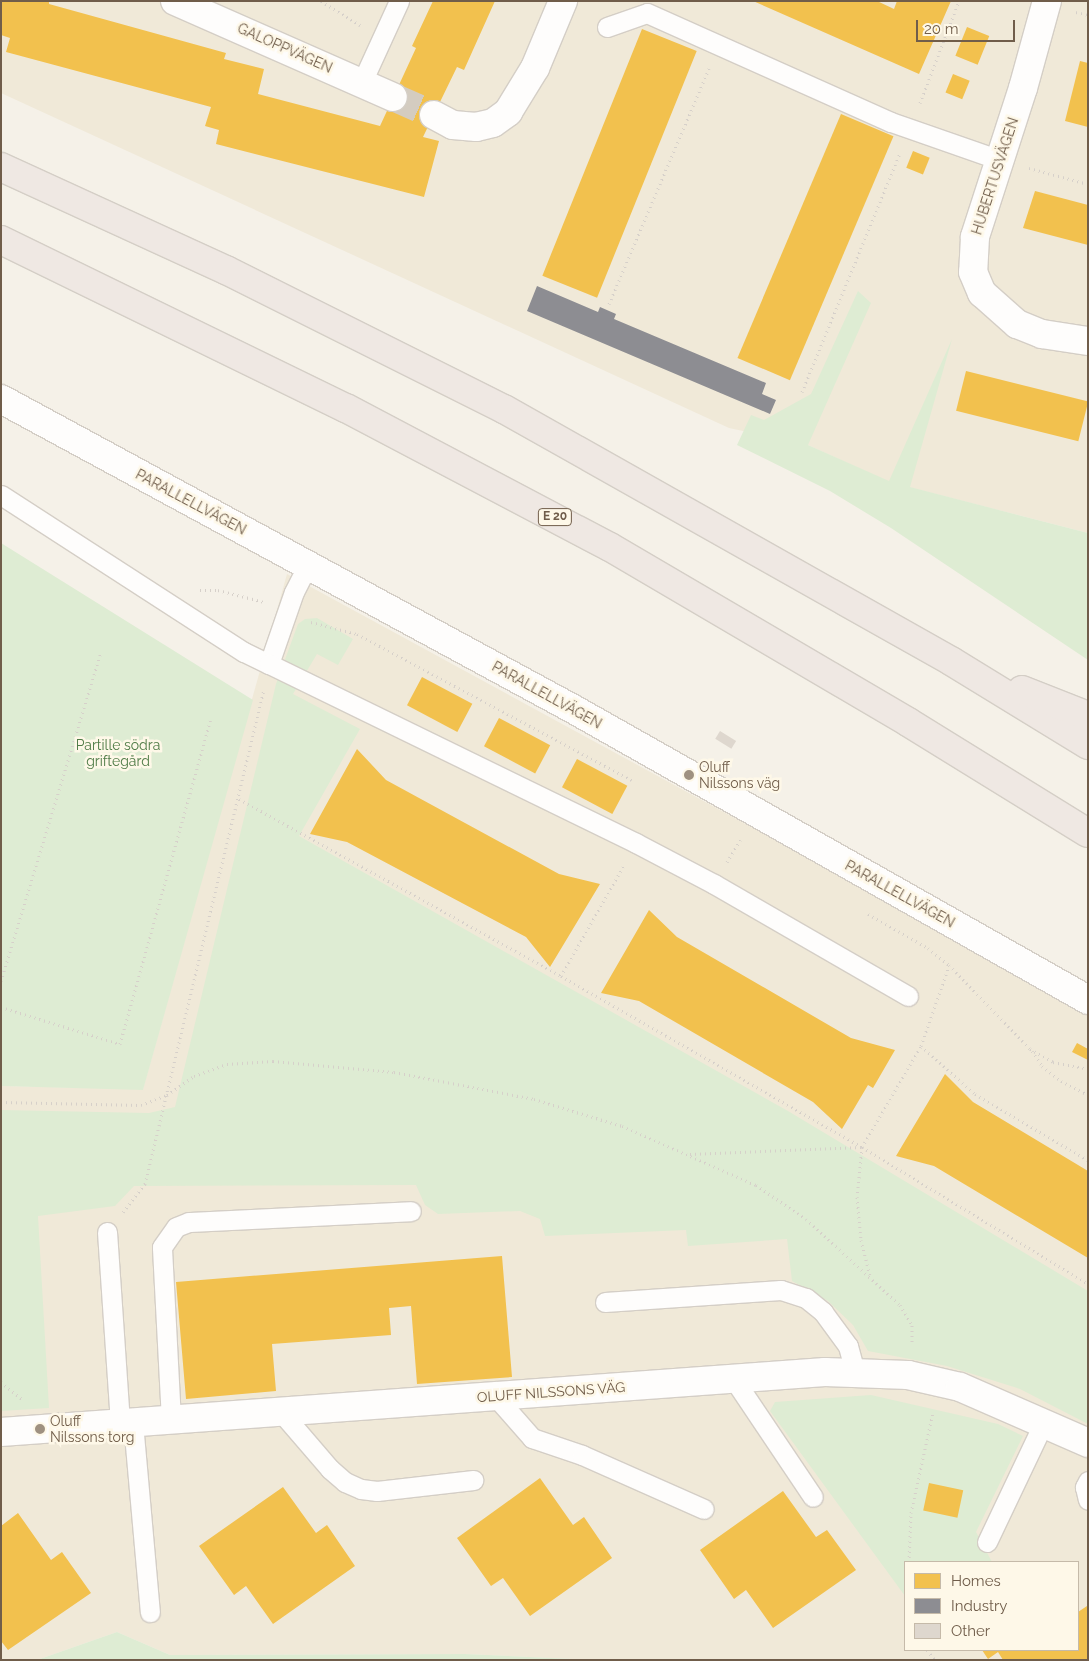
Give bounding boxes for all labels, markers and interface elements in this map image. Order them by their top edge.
scale bar [919,10,1018,42]
street label: GALOPPVÄGEN [235,20,335,76]
text: 20 m [924,20,959,38]
street label: HUBERTUSVÄGEN [968,115,1022,237]
street label: PARALLELLVÄGEN [133,466,249,538]
road number: E 20 [538,508,572,526]
street label: PARALLELLVÄGEN [489,658,605,732]
park label: Partille södra griftegård [76,737,160,770]
place label: Oluff Nilssons väg [699,759,781,792]
marker: Oluff Nilssons väg [683,769,695,781]
street label: PARALLELLVÄGEN [842,857,958,931]
street label: OLUFF NILSSONS VÄG [476,1378,626,1406]
place label: Oluff Nilssons torg [50,1413,134,1445]
marker: Oluff Nilssons torg [34,1423,46,1435]
legend [904,1561,1079,1651]
text: Homes [951,1572,1001,1590]
text: Industry [951,1597,1007,1615]
text: Other [951,1622,990,1640]

